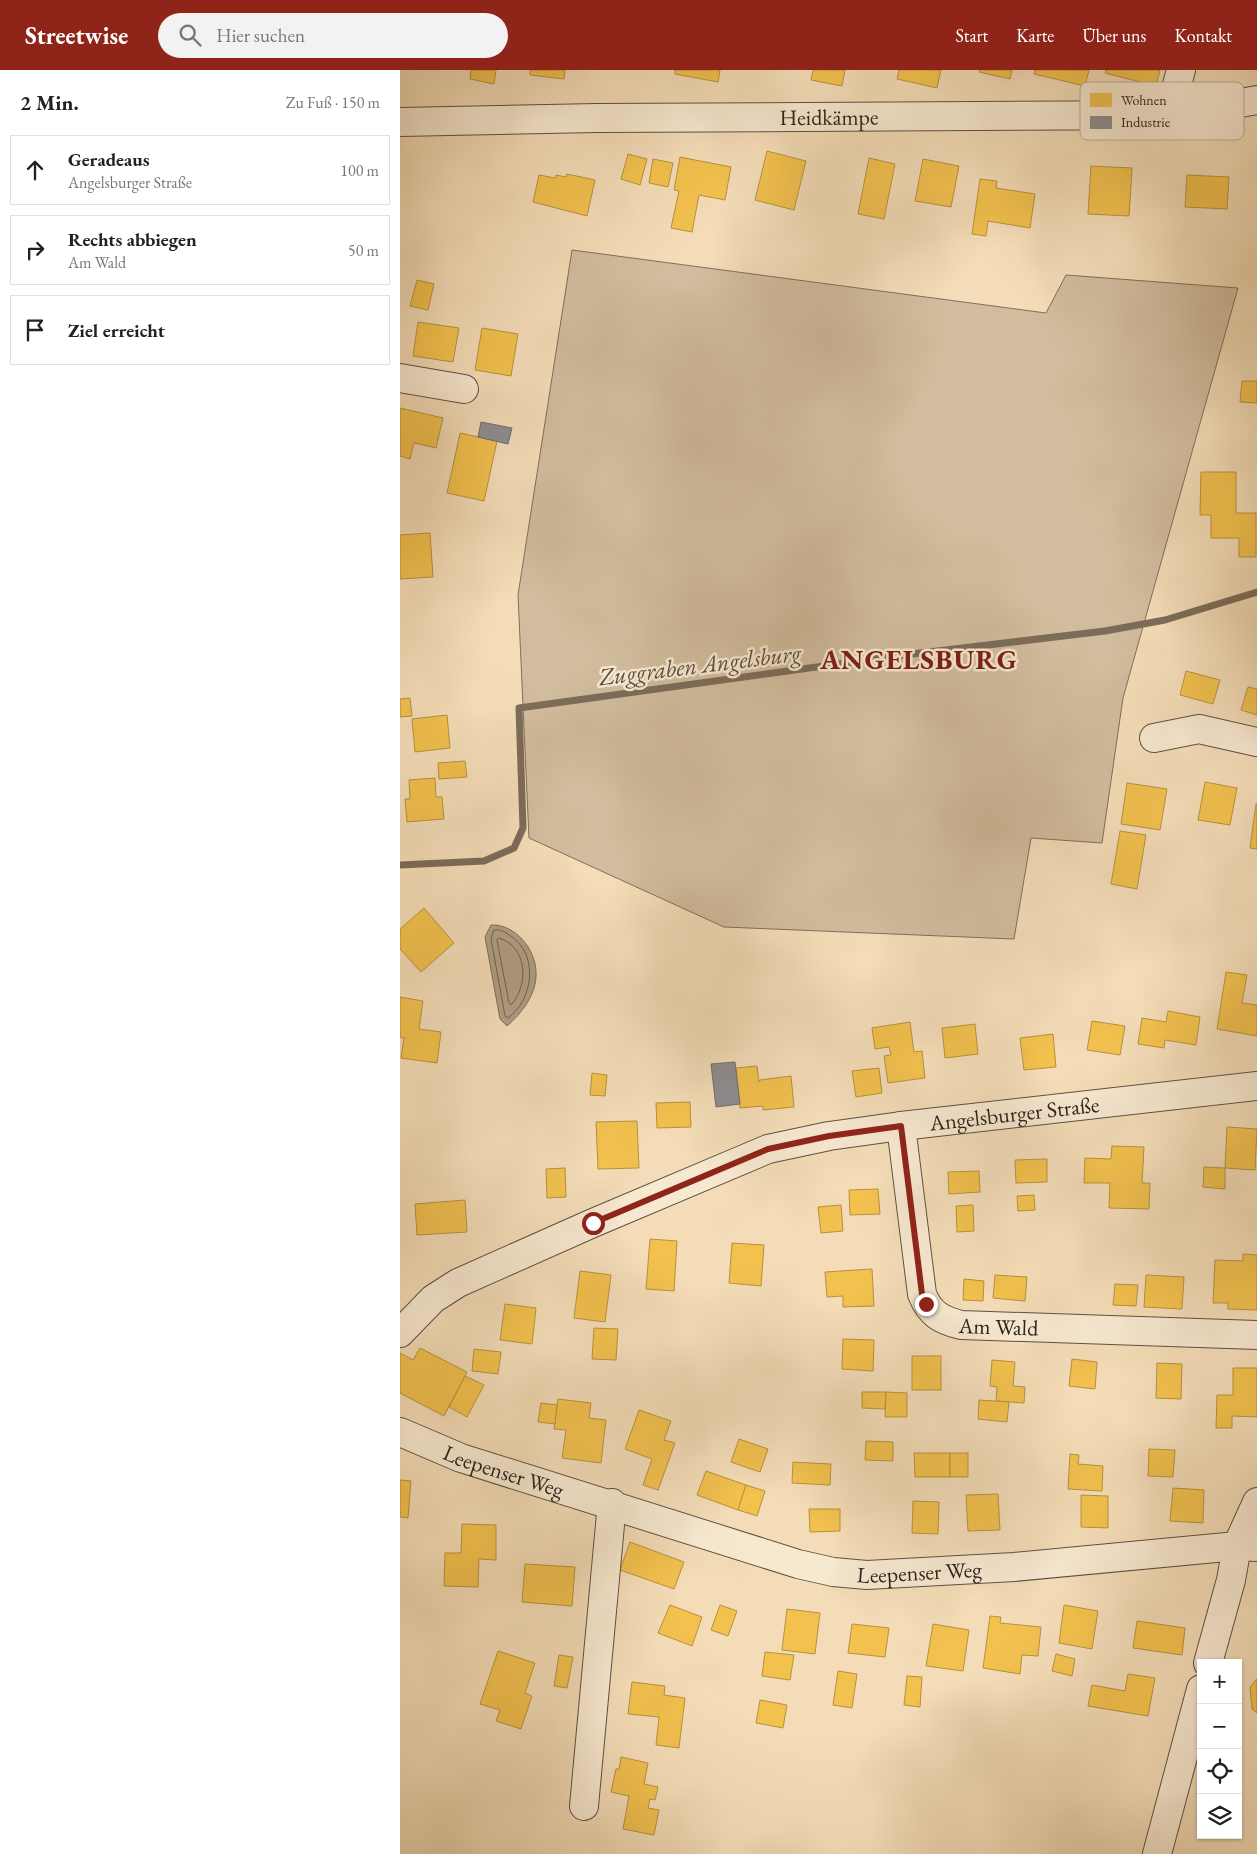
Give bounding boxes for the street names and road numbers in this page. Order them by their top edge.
street label: Heidkämpe [779,103,879,132]
street label: Angelsburger Straße [927,1090,1101,1138]
street label: Am Wald [957,1311,1040,1343]
street label: Leepenser Weg [439,1438,568,1505]
street label: Leepenser Weg [856,1555,983,1590]

